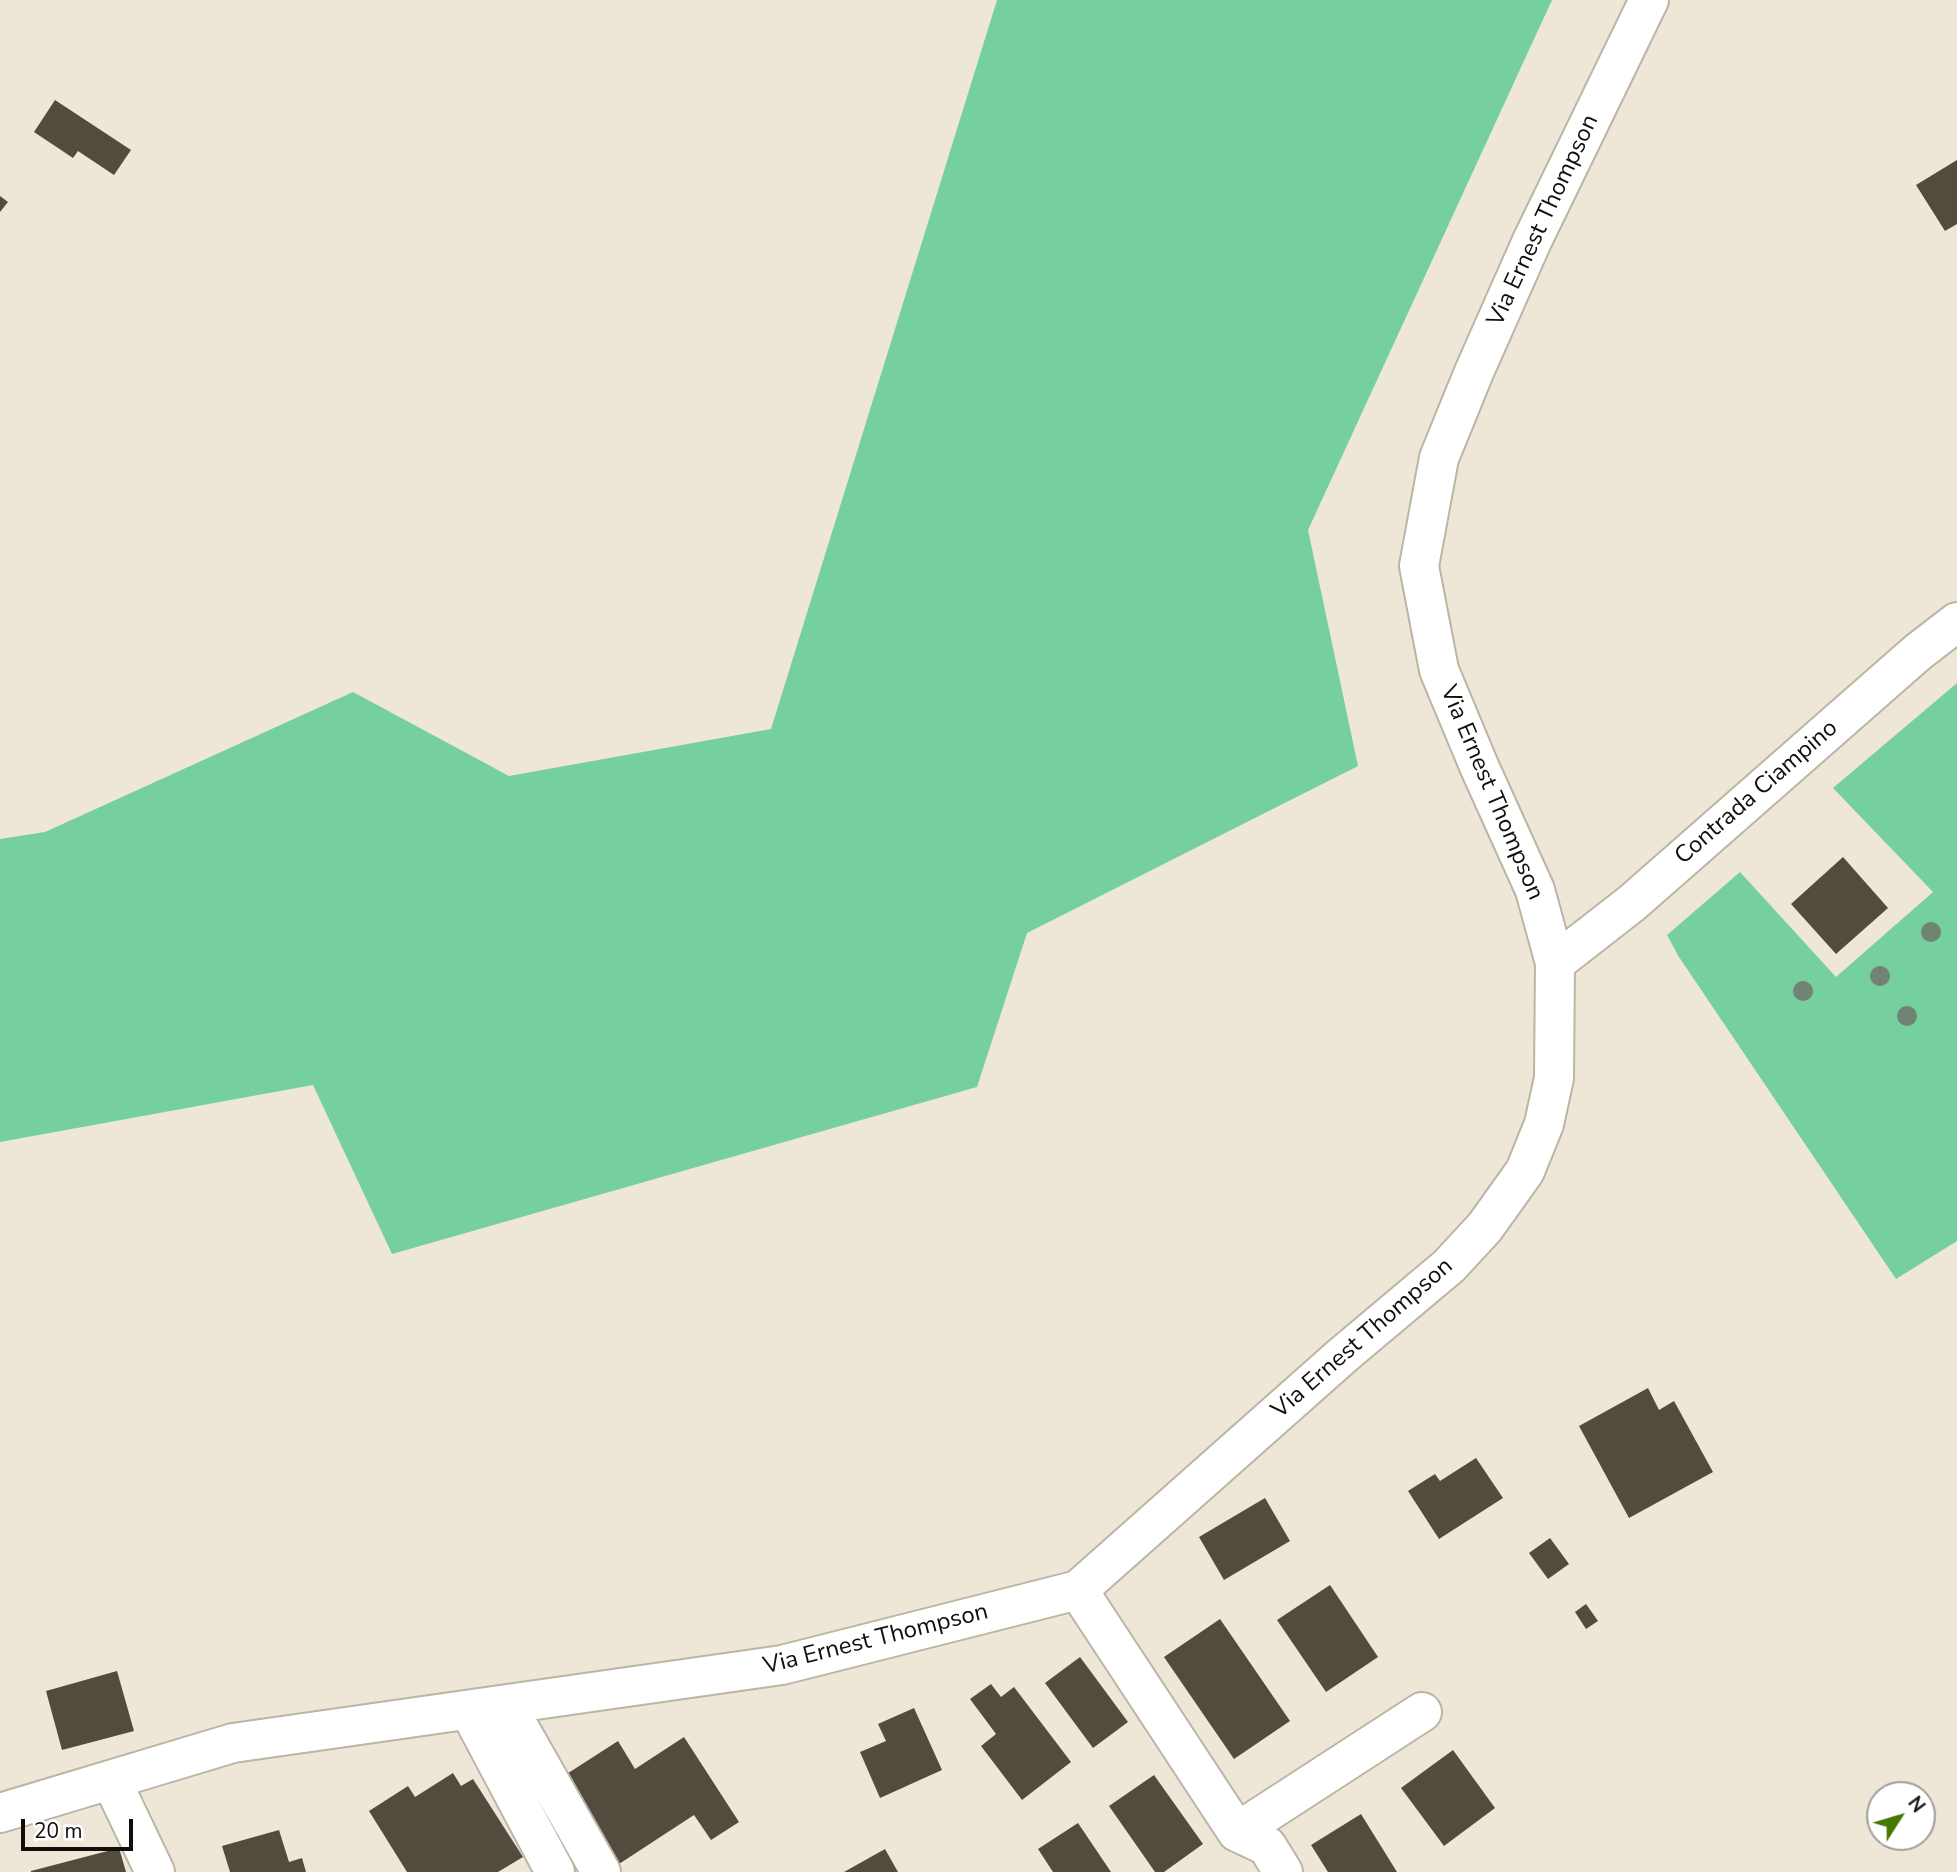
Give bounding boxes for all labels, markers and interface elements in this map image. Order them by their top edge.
street label: Via Ernest Thompson [1482,110,1606,332]
street label: Via Ernest Thompson [1433,681,1549,905]
street label: Contrada Ciampino [1670,714,1844,872]
street label: Via Ernest Thompson [1267,1253,1459,1425]
street label: Via Ernest Thompson [761,1598,991,1682]
north arrow [1866,1781,1936,1851]
text: N [1902,1791,1931,1818]
scale bar [24,1806,136,1850]
text: 20 m [34,1817,83,1845]

